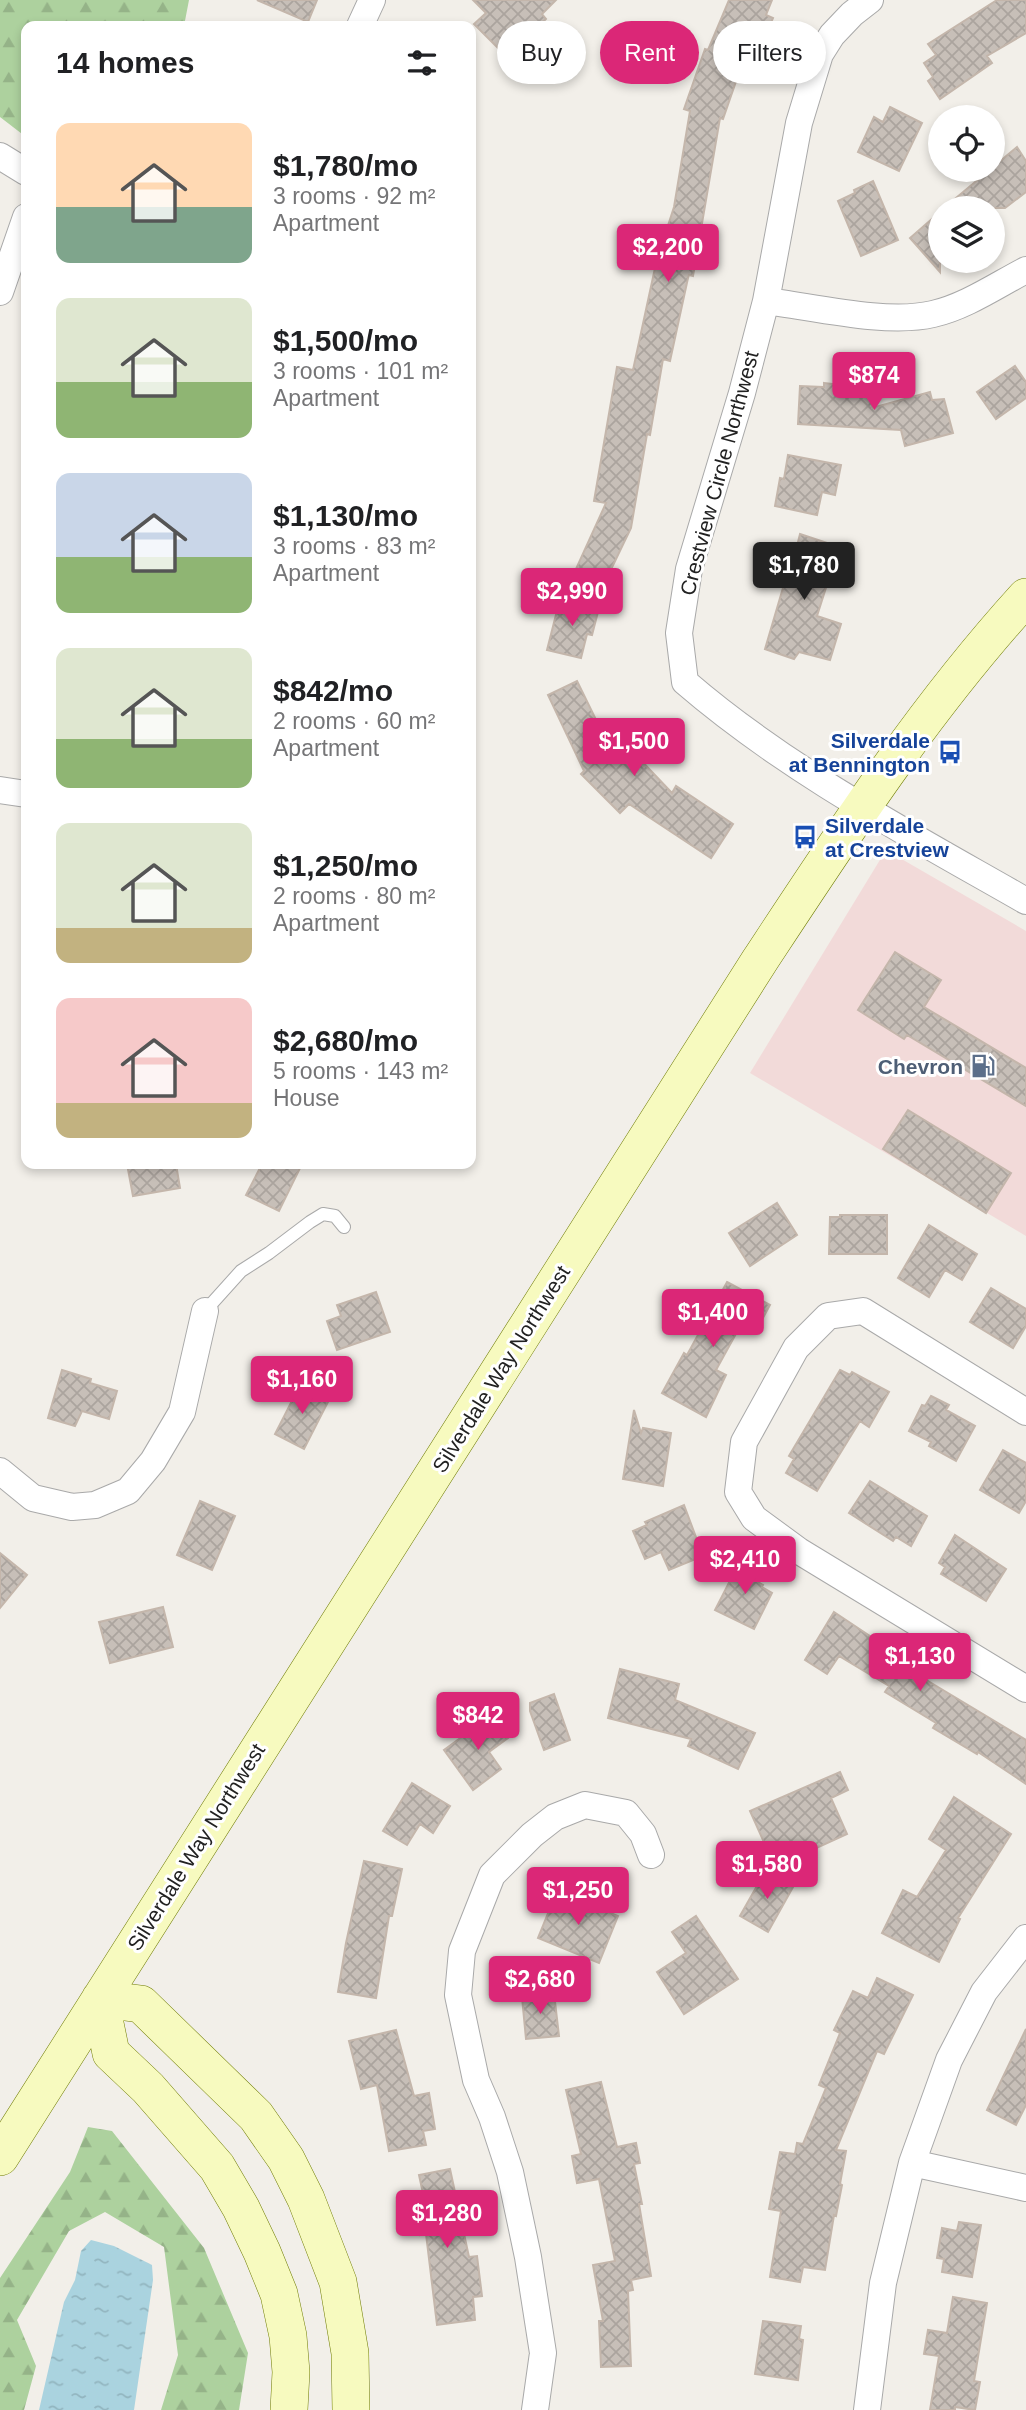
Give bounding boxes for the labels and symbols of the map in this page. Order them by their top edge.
pin: $2,200 [611,224,725,284]
street label: Crestview Circle Northwest [675,348,763,598]
pin: $874 [833,352,915,412]
pin: $1,780 [747,542,861,602]
pin: $2,990 [515,568,629,628]
pin: $1,500 [577,718,691,778]
place label: Silverdale at Bennington [789,729,930,776]
bus stop icon: Silverdale at Bennington [936,738,964,766]
place label: Silverdale at Crestview [825,814,949,861]
bus stop icon: Silverdale at Crestview [791,823,819,851]
fuel station icon: Chevron [969,1052,997,1080]
place label: Chevron [878,1055,963,1078]
street label: Silverdale Way Northwest [428,1261,574,1477]
pin: $1,400 [656,1290,770,1349]
pin: $1,160 [245,1356,359,1416]
pin: $2,410 [688,1536,802,1596]
pin: $1,130 [863,1634,977,1693]
pin: $842 [437,1692,519,1752]
street label: Silverdale Way Northwest [123,1739,269,1955]
pin: $1,580 [710,1842,824,1901]
pin: $1,250 [521,1868,635,1927]
pin: $2,680 [483,1956,597,2016]
pin: $1,280 [390,2190,504,2250]

